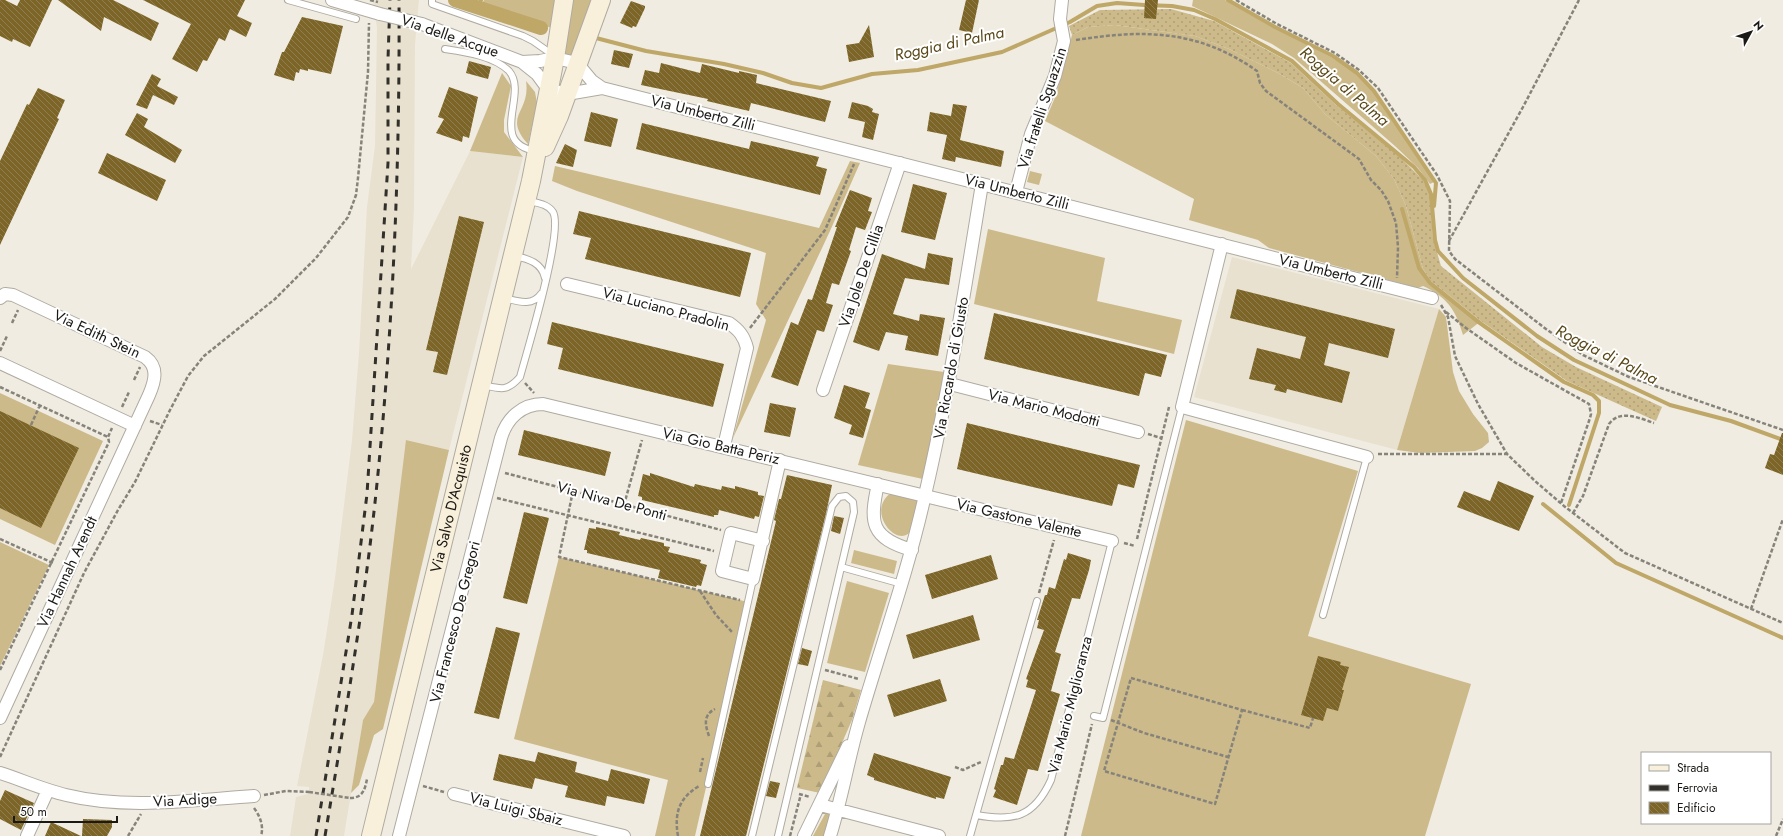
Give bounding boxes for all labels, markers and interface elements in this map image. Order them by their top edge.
street label: Via delle Acque [398,9,502,63]
north arrow [1731,12,1771,52]
text: N [1750,17,1768,34]
water label: Roggia di Palma [892,21,1006,66]
water label: Roggia di Palma [1295,41,1394,132]
street label: Via fratelli Sguazzin [1012,44,1072,172]
street label: Via Umberto Zilli [648,89,758,137]
street label: Via Umberto Zilli [962,168,1072,216]
street label: Via Jole De Cillia [833,222,889,330]
street label: Via Umberto Zilli [1276,248,1386,296]
street label: Via Luciano Pradolin [600,281,732,337]
street label: Via Riccardo di Giusto [928,295,974,441]
street label: Via Edith Stein [50,304,144,364]
water label: Roggia di Palma [1552,319,1662,390]
street label: Via Mario Modotti [986,383,1102,433]
street label: Via Gio Batta Periz [660,422,782,470]
street label: Via Salvo D'Acquisto [425,442,477,575]
street label: Via Niva De Ponti [555,476,669,526]
street label: Via Gastone Valente [954,493,1084,543]
street label: Via Hannah Arendt [31,512,103,632]
street label: Via Francesco De Gregori [424,539,486,705]
street label: Via Mario Miglioranza [1042,634,1098,776]
legend [1641,752,1771,824]
text: Strada [1677,759,1709,777]
text: Ferrovia [1677,779,1718,797]
street label: Via Adige [152,787,218,813]
street label: Via Luigi Sbaiz [467,787,565,831]
scale bar [14,798,117,824]
text: Edificio [1677,799,1716,817]
text: 50 m [20,803,47,821]

